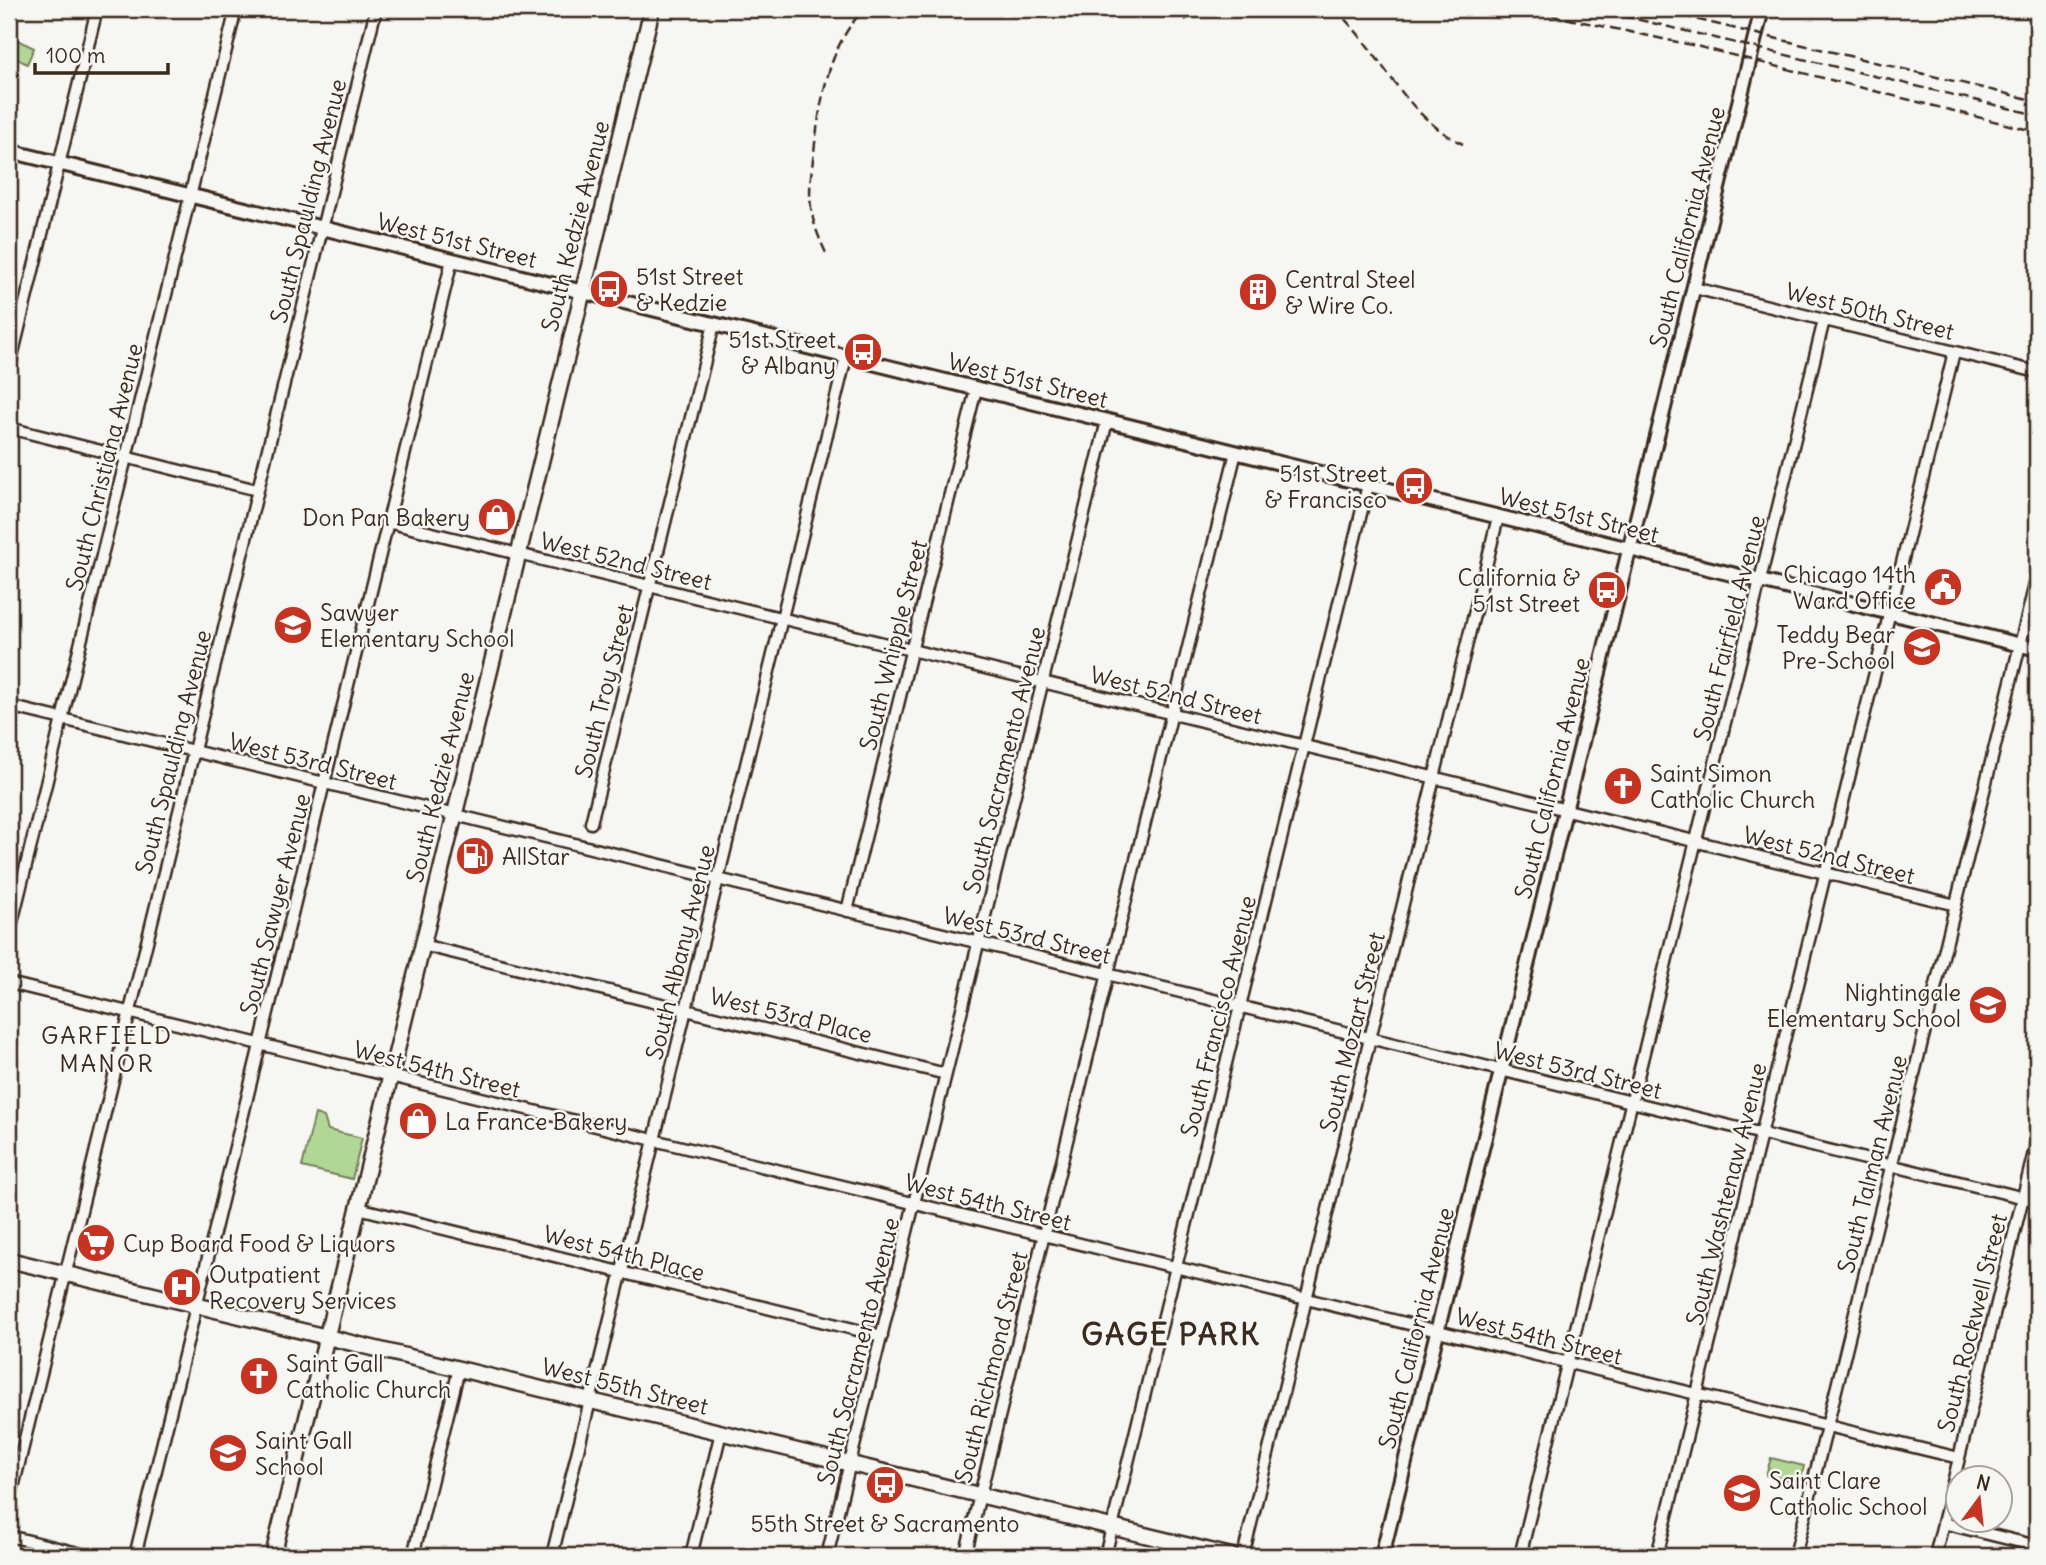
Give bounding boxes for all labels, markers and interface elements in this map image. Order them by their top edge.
scale bar [35,32,168,76]
text: 100 m [46,42,105,69]
street label: South Spaulding Avenue [264,76,352,326]
street label: South California Avenue [1643,103,1731,351]
street label: South Kedzie Avenue [535,118,615,334]
street label: West 51st Street [374,206,540,274]
place label: 51st Street & Kedzie [636,262,744,317]
place label: Central Steel & Wire Co. [1285,265,1416,320]
bus stop icon: 51st Street & Kedzie [588,268,630,310]
building icon: Central Steel & Wire Co. [1237,271,1279,313]
street label: West 50th Street [1783,276,1957,346]
place label: 51st Street & Albany [729,325,836,380]
bus stop icon: 51st Street & Albany [842,331,884,373]
street label: South Christiana Avenue [59,340,149,594]
street label: West 51st Street [945,346,1111,414]
place label: 51st Street & Francisco [1265,459,1387,514]
bus stop icon: 51st Street & Francisco [1393,465,1435,507]
street label: West 51st Street [1496,481,1662,549]
shop icon: Don Pan Bakery [476,496,518,538]
place label: Don Pan Bakery [302,503,470,532]
street label: South Fairfield Avenue [1687,512,1771,744]
street label: West 52nd Street [537,526,715,596]
street label: South Whipple Street [853,537,933,753]
place label: Chicago 14th Ward Office [1783,560,1916,615]
place label: California & 51st Street [1457,563,1580,618]
public building icon: Chicago 14th Ward Office [1922,566,1964,608]
bus stop icon: California & 51st Street [1586,569,1628,611]
place label: Sawyer Elementary School [320,598,514,653]
street label: South Troy Street [568,601,640,781]
school or university icon: Sawyer Elementary School [272,604,314,646]
place label: Teddy Bear Pre-School [1777,620,1896,675]
street label: South Sacramento Avenue [957,623,1051,897]
school or university icon: Teddy Bear Pre-School [1901,626,1943,668]
street label: South Spaulding Avenue [129,627,217,877]
street label: South California Avenue [1508,654,1596,902]
street label: West 52nd Street [1087,660,1265,730]
street label: South Kedzie Avenue [400,669,480,885]
street label: West 53rd Street [226,726,400,796]
place label: Saint Simon Catholic Church [1650,759,1815,814]
church icon: Saint Simon Catholic Church [1602,765,1644,807]
street label: South Sawyer Avenue [233,790,317,1018]
street label: West 52nd Street [1740,820,1918,890]
fuel station icon: AllStar [454,835,496,877]
place label: AllStar [502,842,570,871]
street label: South Albany Avenue [639,842,721,1062]
street label: South Francisco Avenue [1174,892,1262,1140]
street label: West 53rd Street [940,900,1114,970]
street label: South Mozart Street [1313,929,1391,1135]
place label: Nightingale Elementary School [1767,978,1961,1033]
street label: West 53rd Place [707,981,875,1049]
school or university icon: Nightingale Elementary School [1967,984,2009,1026]
district label: GARFIELD MANOR [41,1020,173,1078]
street label: West 54th Street [351,1034,523,1104]
street label: West 53rd Street [1491,1035,1665,1105]
street label: South Talman Avenue [1831,1052,1913,1276]
street label: South Washtenaw Avenue [1679,1060,1773,1328]
shop icon: La France Bakery [397,1100,439,1142]
place label: La France Bakery [445,1107,627,1136]
street label: West 54th Street [902,1167,1074,1237]
street label: South California Avenue [1372,1204,1460,1452]
street label: South Rockwell Street [1931,1211,2013,1435]
street label: South Sacramento Avenue [811,1214,905,1488]
street label: West 54th Place [541,1219,707,1287]
supermarket icon: Cup Board Food & Liquors [75,1222,117,1264]
place label: Cup Board Food & Liquors [123,1229,395,1258]
street label: South Richmond Street [948,1248,1034,1486]
place label: Outpatient Recovery Services [209,1260,396,1315]
hospital icon: Outpatient Recovery Services [161,1266,203,1308]
street label: West 54th Street [1453,1301,1625,1371]
district label: GAGE PARK [1081,1315,1261,1353]
place label: Saint Gall Catholic Church [286,1349,451,1404]
street label: West 55th Street [539,1351,711,1421]
church icon: Saint Gall Catholic Church [238,1355,280,1397]
place label: Saint Gall School [255,1426,352,1481]
school or university icon: Saint Gall School [207,1432,249,1474]
bus stop icon: 55th Street & Sacramento [864,1464,906,1506]
north arrow [1944,1464,2014,1534]
place label: Saint Clare Catholic School [1769,1466,1927,1521]
text: N [1974,1469,1993,1496]
school or university icon: Saint Clare Catholic School [1721,1472,1763,1514]
place label: 55th Street & Sacramento [750,1509,1020,1538]

